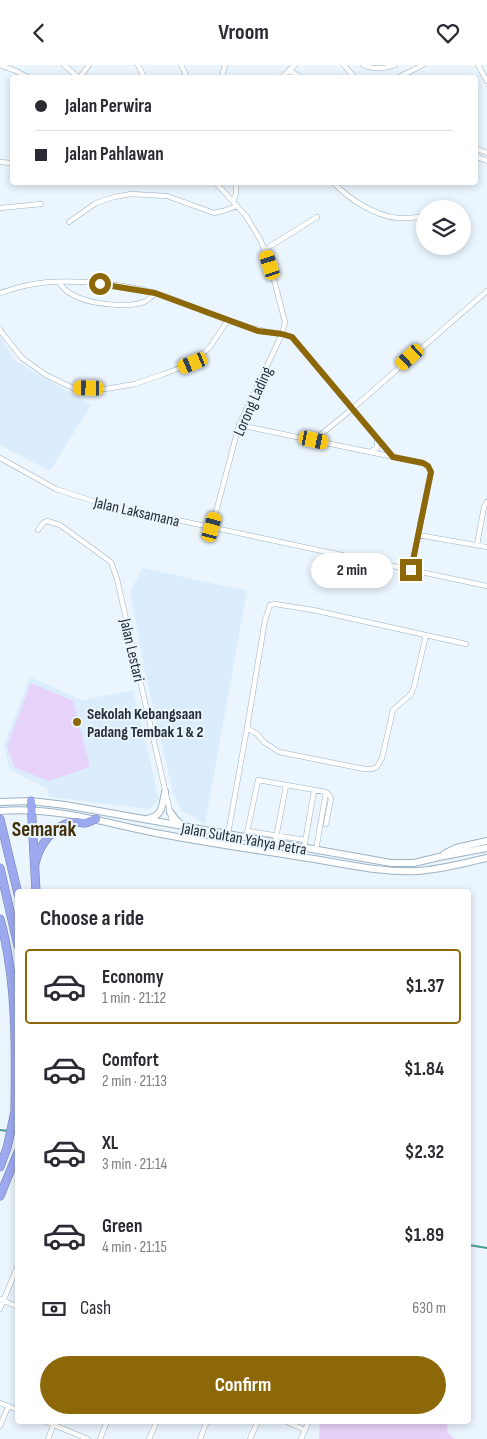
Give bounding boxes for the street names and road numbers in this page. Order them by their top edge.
street label: Lorong Lading [230,364,277,439]
street label: Jalan Laksamana [91,493,181,532]
street label: Jalan Lestari [115,616,148,684]
street label: Jalan Sultan Yahya Petra [179,819,308,860]

